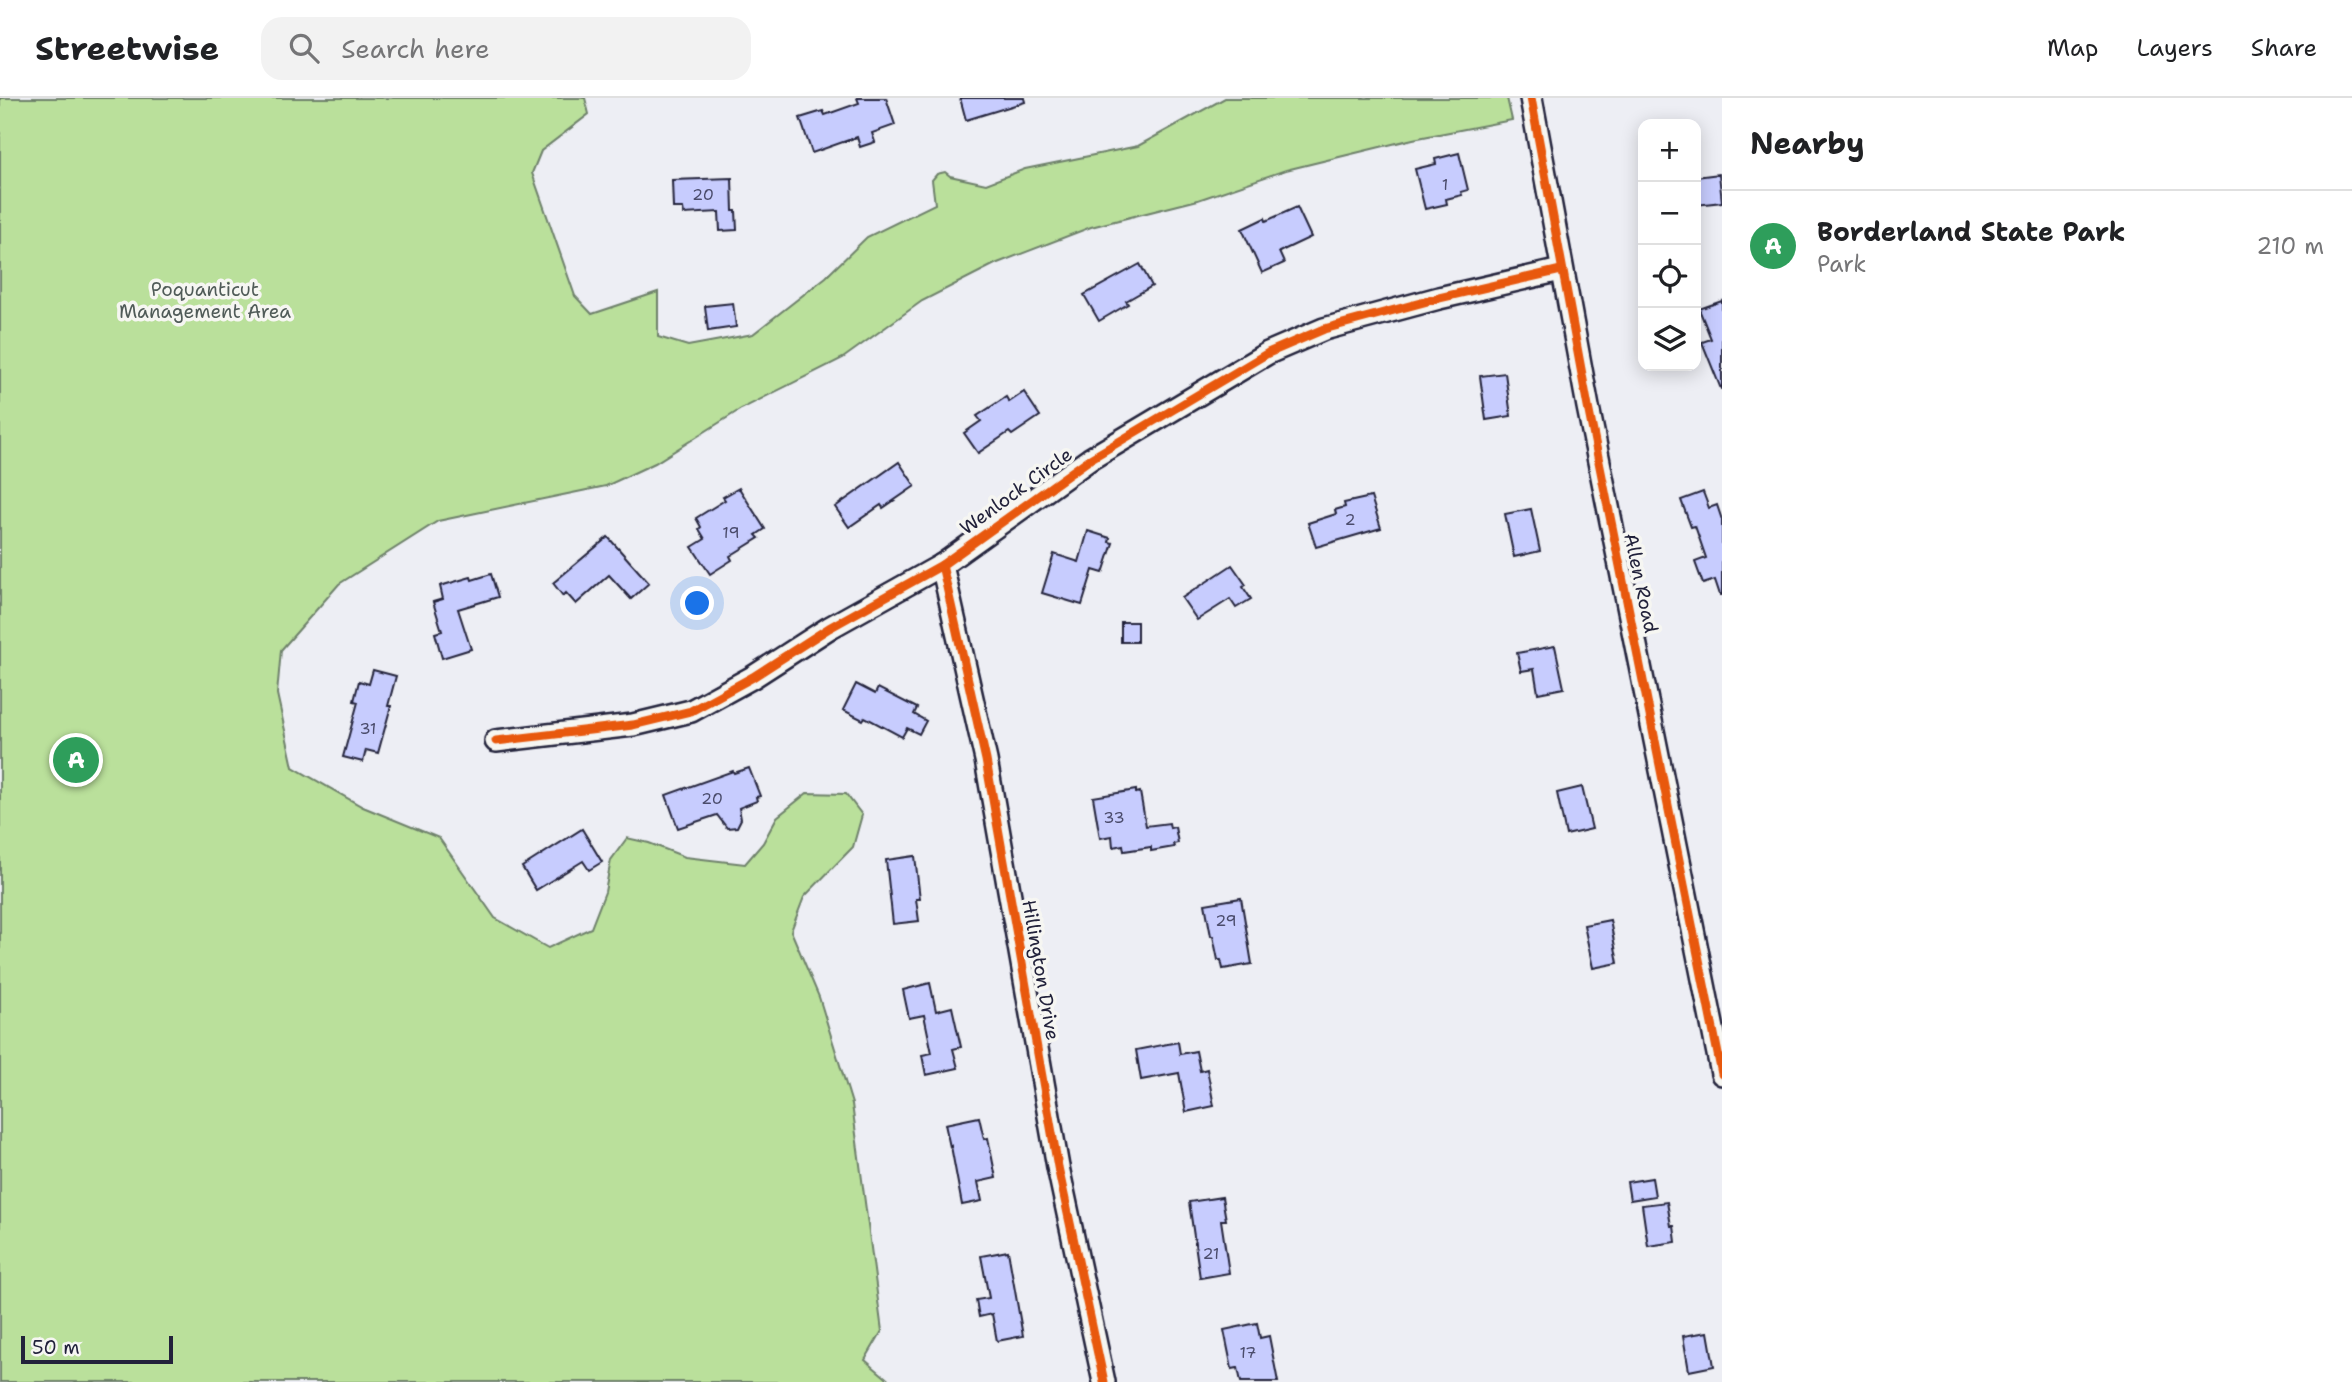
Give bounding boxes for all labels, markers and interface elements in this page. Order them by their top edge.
search box [261,17,751,80]
text: Streetwise [35,26,219,71]
icon: search [285,29,323,67]
text: Search here [341,31,490,66]
text: Map [2047,32,2098,64]
text: Layers [2136,32,2213,64]
text: Share [2251,32,2317,64]
map controls [1638,119,1701,371]
button: + [1638,119,1701,182]
text: Nearby [1750,123,1865,164]
house number: 1 [1442,174,1448,195]
button: − [1638,182,1701,245]
house number: 20 [692,184,714,205]
text: Borderland State Park [1817,214,2125,249]
text: A [1764,231,1782,261]
text: 210 m [2256,231,2324,261]
button: locate [1638,245,1701,308]
text: Park [1817,249,1866,279]
park label: Poquanticut Management Area [119,277,291,324]
button: layers [1638,308,1701,371]
street label: Wenlock Circle [955,442,1077,540]
house number: 2 [1344,509,1356,530]
house number: 19 [722,522,740,543]
street label: Allen Road [1618,531,1664,635]
your location [680,586,714,620]
house number: 31 [359,718,377,739]
pin: A [53,734,99,786]
house number: 20 [701,788,723,809]
house number: 33 [1103,807,1125,828]
street label: Hillington Drive [1016,898,1066,1042]
house number: 29 [1215,910,1237,931]
house number: 21 [1202,1243,1220,1264]
scale bar [21,1333,173,1365]
text: 50 m [32,1335,80,1360]
house number: 17 [1239,1342,1257,1363]

